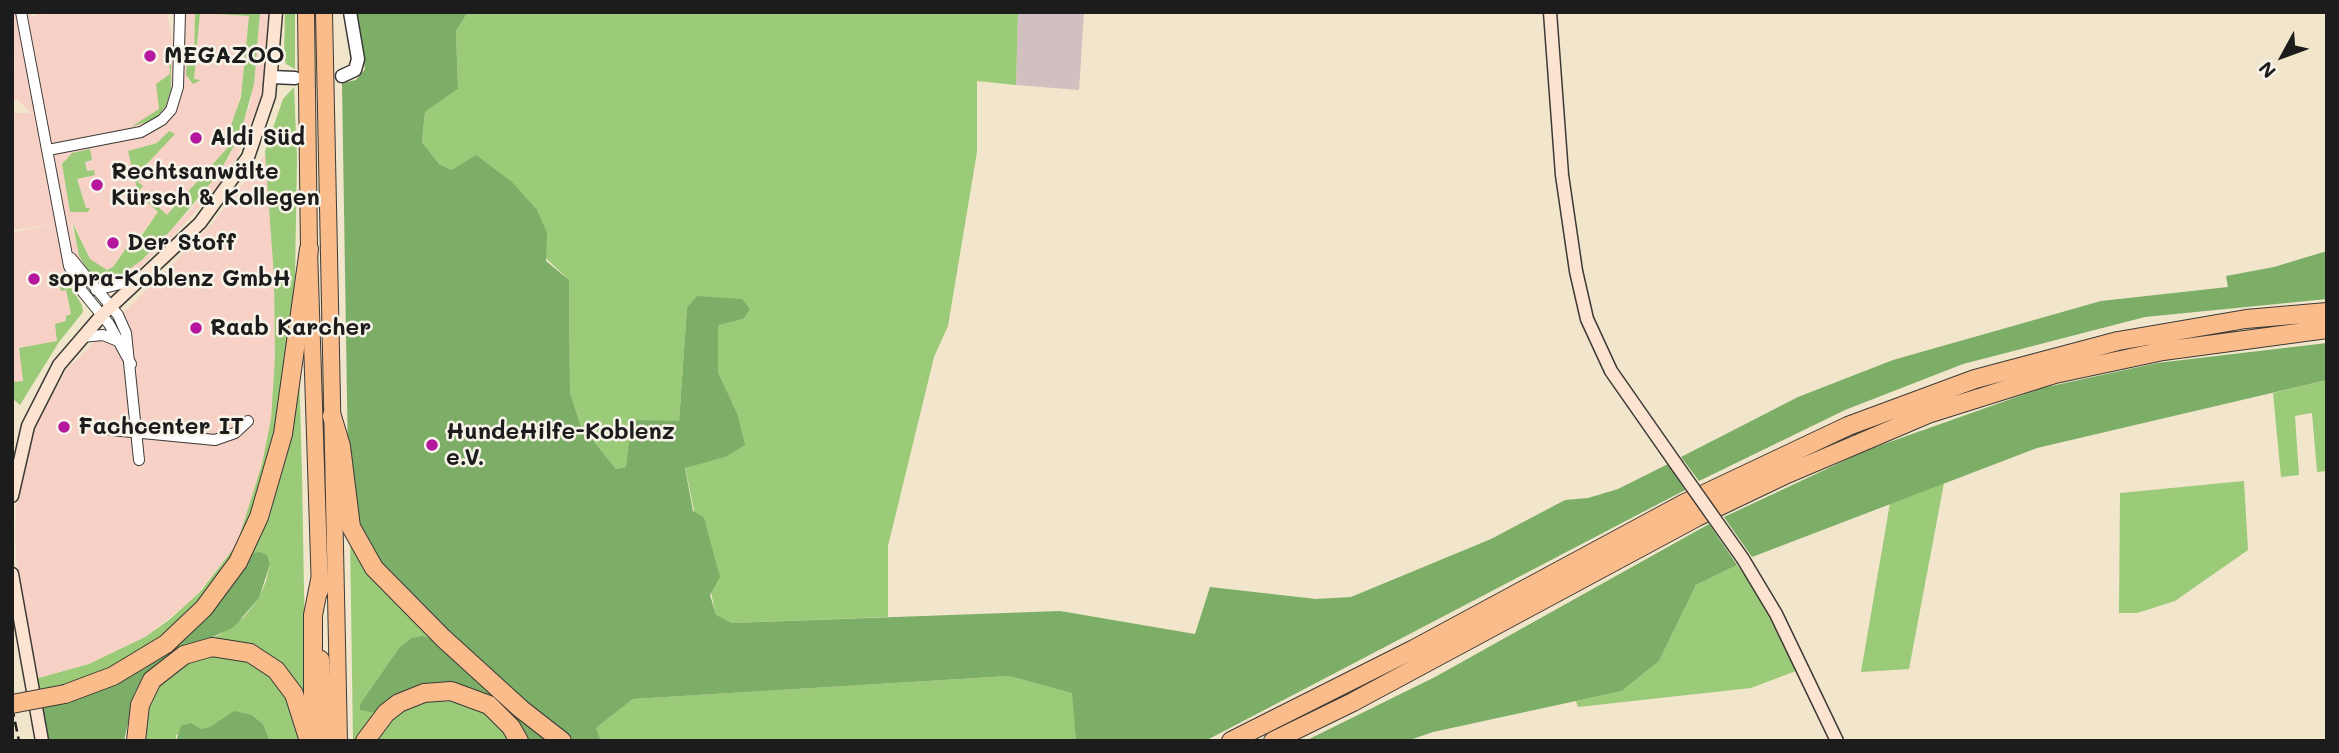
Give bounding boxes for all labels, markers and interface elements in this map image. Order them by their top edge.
north arrow [2248,21,2318,91]
place label: MEGAZOO [164,42,285,70]
marker: MEGAZOO [142,48,158,64]
text: N [2253,56,2281,84]
place label: Aldi Süd [210,124,305,152]
marker: Aldi Süd [188,130,204,146]
place label: Rechtsanwälte Kürsch & Kollegen [111,158,320,212]
marker: Rechtsanwälte Kürsch & Kollegen [89,177,105,193]
place label: Der Stoff [127,229,236,257]
marker: Der Stoff [105,235,121,251]
place label: sopra-Koblenz GmbH [48,265,291,293]
marker: sopra-Koblenz GmbH [26,271,42,287]
place label: Raab Karcher [210,314,371,342]
marker: Raab Karcher [188,320,204,336]
place label: Fachcenter IT [78,413,244,441]
place label: HundeHilfe-Koblenz e.V. [446,418,675,472]
marker: Fachcenter IT [56,419,72,435]
marker: HundeHilfe-Koblenz e.V. [424,437,440,453]

